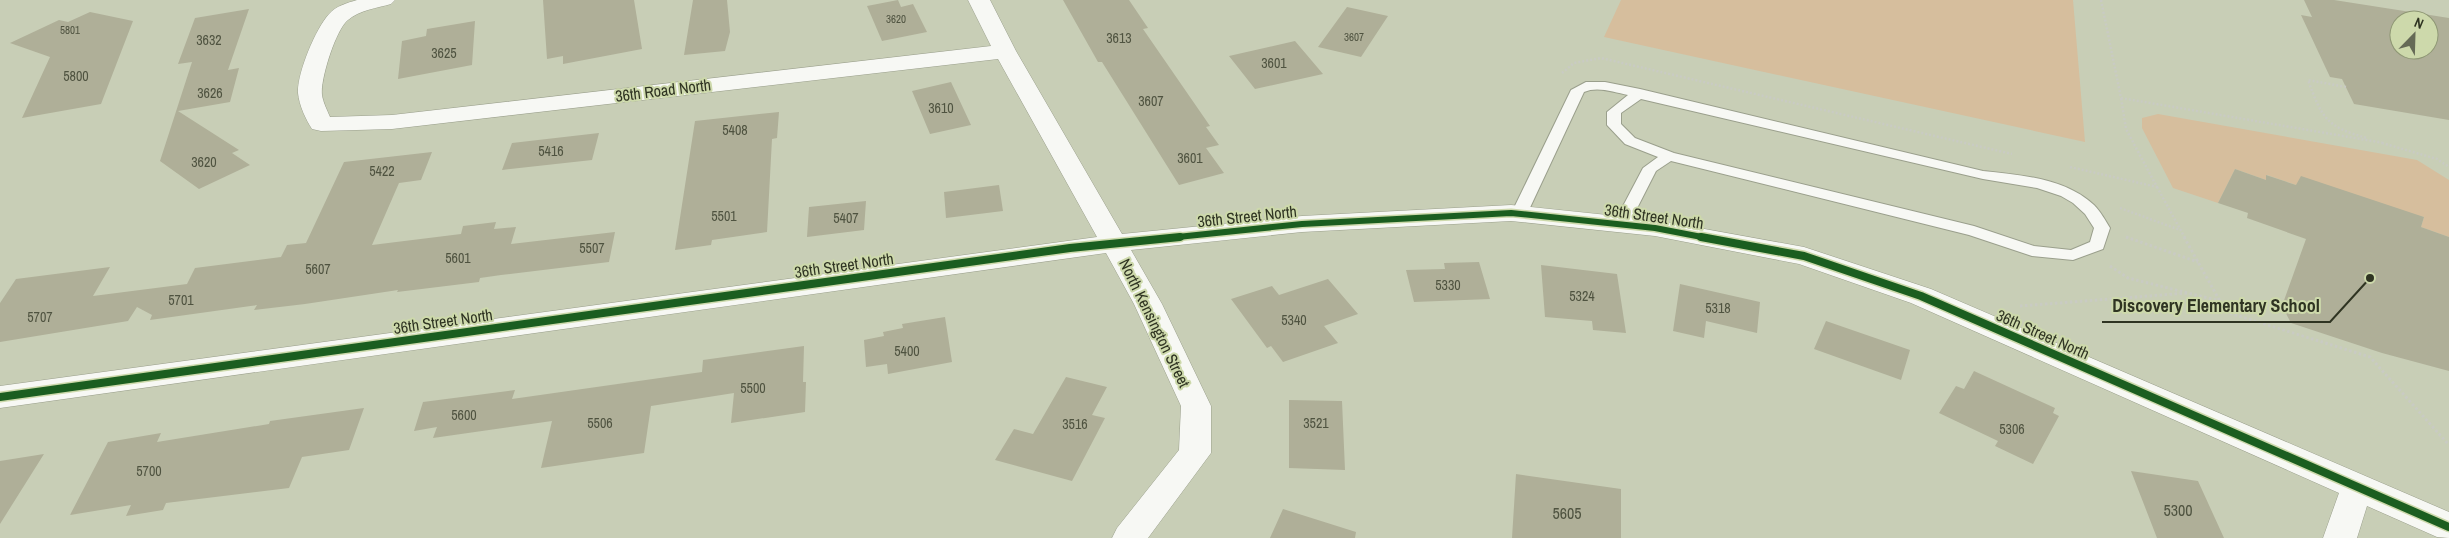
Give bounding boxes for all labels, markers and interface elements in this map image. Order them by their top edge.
north arrow [2389,10,2439,60]
house number: 3620 [886,12,906,26]
text: N [2412,13,2426,33]
house number: 5801 [60,23,80,37]
house number: 3613 [1106,29,1132,47]
house number: 3607 [1344,30,1364,44]
house number: 3632 [196,31,222,49]
house number: 3625 [431,44,457,62]
house number: 3601 [1261,54,1287,72]
house number: 5800 [63,67,89,85]
street label: 36th Road North [614,73,712,107]
house number: 3626 [197,84,223,102]
house number: 3607 [1138,92,1164,110]
house number: 3610 [928,99,954,117]
house number: 5408 [722,121,748,139]
house number: 5416 [538,142,564,160]
house number: 3601 [1177,149,1203,167]
house number: 3620 [191,153,217,171]
house number: 5422 [369,162,395,180]
street label: 36th Street North [1603,198,1705,234]
street label: 36th Street North [1196,200,1298,232]
house number: 5501 [711,207,737,225]
house number: 5407 [833,209,859,227]
house number: 5507 [579,239,605,257]
street label: 36th Street North [793,247,895,283]
house number: 5601 [445,249,471,267]
street label: North Kensington Street [1114,255,1196,391]
house number: 5607 [305,260,331,278]
house number: 5330 [1435,276,1461,294]
house number: 5324 [1569,287,1595,305]
callout: Discovery Elementary School [2102,289,2330,322]
house number: 5701 [168,291,194,309]
text: Discovery Elementary School [2112,293,2320,318]
house number: 5318 [1705,299,1731,317]
street label: 36th Street North [392,303,494,339]
street label: 36th Street North [1993,304,2093,364]
house number: 5707 [27,308,53,326]
house number: 5340 [1281,311,1307,329]
house number: 5400 [894,342,920,360]
house number: 5500 [740,379,766,397]
house number: 5600 [451,406,477,424]
house number: 5506 [587,414,613,432]
house number: 3521 [1303,414,1329,432]
house number: 3516 [1062,415,1088,433]
house number: 5306 [1999,420,2025,438]
house number: 5700 [136,462,162,480]
house number: 5300 [2163,499,2193,521]
house number: 5605 [1552,502,1582,524]

